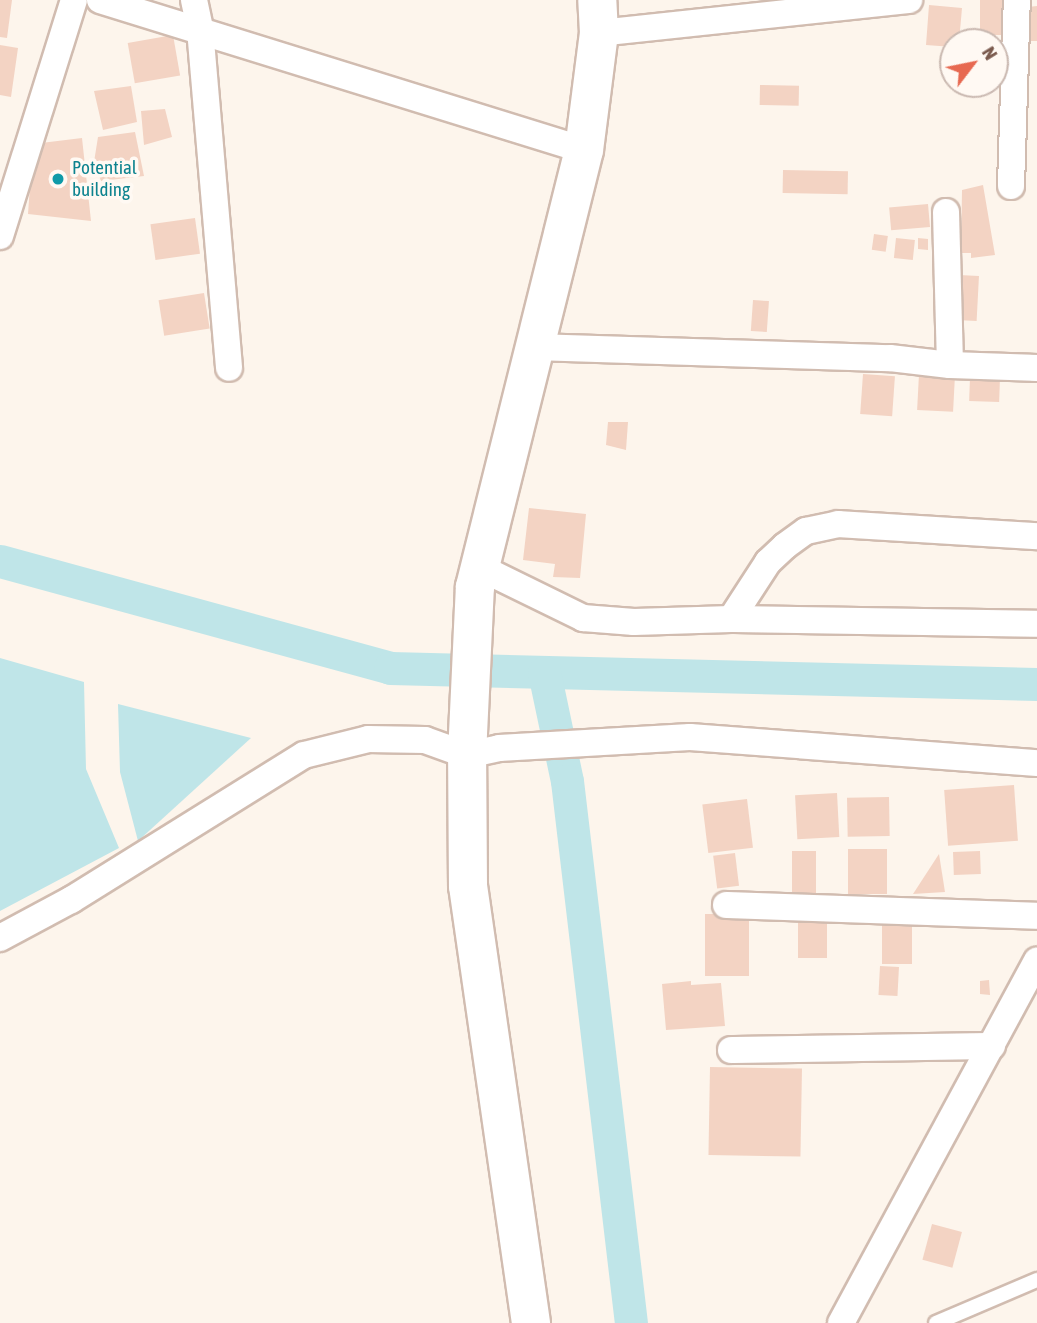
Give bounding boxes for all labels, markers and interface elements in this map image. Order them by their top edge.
north arrow [939,28,1009,98]
text: N [978,42,1002,64]
place label: Potential building [72,157,137,201]
marker: Potential building [50,171,66,187]

